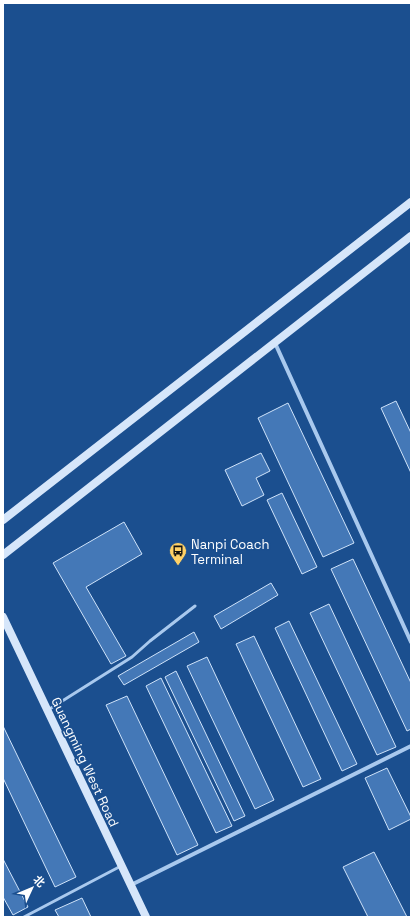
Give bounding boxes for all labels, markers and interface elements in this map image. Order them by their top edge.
place label: Nanpi Coach Terminal [191,536,269,568]
bus stop icon: Nanpi Coach Terminal [168,541,188,566]
street label: Guangming West Road [47,694,123,830]
north arrow [12,868,52,908]
text: 北 [30,872,48,890]

